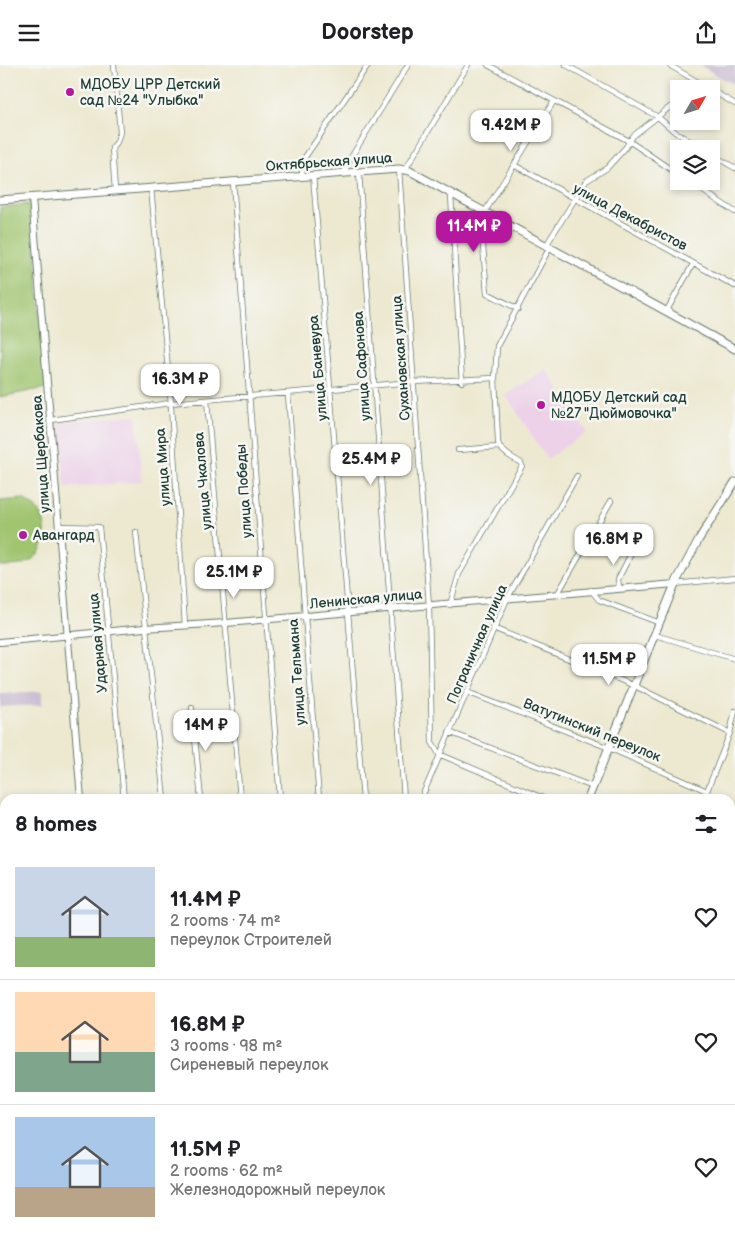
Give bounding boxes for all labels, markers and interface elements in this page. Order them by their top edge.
icon: menu [15,19,43,47]
text: Doorstep [321,19,414,46]
icon: share [692,19,720,47]
place label: МДОБУ ЦРР Детский сад №24 "Улыбка" [80,76,220,109]
north arrow [670,80,720,130]
map controls [670,80,720,190]
marker: МДОБУ ЦРР Детский сад №24 "Улыбка" [64,86,76,98]
pin: 9.42M ₽ [465,109,557,152]
text: 9.42M ₽ [481,116,541,135]
button: layers [670,140,720,190]
street label: Октябрьская улица [265,149,394,175]
street label: улица Декабристов [570,180,691,255]
pin: 11.4M ₽ [428,211,520,253]
text: 11.4M ₽ [447,217,501,236]
street label: Сухановская улица [388,294,414,421]
street label: улица Сафонова [350,310,374,422]
street label: улица Баневура [305,314,331,422]
pin: 16.3M ₽ [134,363,226,406]
text: 16.3M ₽ [152,370,208,389]
place label: МДОБУ Детский сад №27 "Дюймовочка" [551,389,687,422]
street label: улица Щербакова [28,394,54,513]
marker: МДОБУ Детский сад №27 "Дюймовочка" [535,399,547,411]
street label: улица Мира [152,427,174,507]
street label: улица Чкалова [190,431,216,531]
street label: улица Победы [232,443,256,539]
pin: 25.4M ₽ [325,443,417,486]
text: 25.4M ₽ [341,450,401,469]
pin: 16.8M ₽ [568,523,660,566]
place label: Авангард [32,527,95,544]
marker: Авангард [17,529,29,541]
text: 16.8M ₽ [586,530,643,549]
pin: 25.1M ₽ [188,557,280,599]
text: 25.1M ₽ [206,563,262,582]
street label: Пограничная улица [443,581,511,706]
street label: Ленинская улица [308,586,424,612]
street label: Ударная улица [85,592,111,694]
street label: улица Тельмана [285,617,309,726]
pin: 11.5M ₽ [563,643,655,686]
text: 11.5M ₽ [582,650,636,669]
street label: Ватутинский переулок [521,695,664,766]
pin: 14M ₽ [171,709,241,752]
text: 14M ₽ [184,716,228,735]
icon: filters [692,810,720,838]
text: 8 homes [15,812,97,837]
icon: home [55,887,115,947]
text: 11.4M ₽ [170,887,241,912]
icon: heart [692,903,720,931]
text: 2 rooms · 74 m² [170,912,281,931]
text: переулок Строителей [170,931,332,950]
icon: home [55,1012,115,1072]
text: 16.8M ₽ [170,1012,245,1037]
icon: heart [692,1028,720,1056]
text: 3 rooms · 98 m² [170,1037,282,1056]
text: Сиреневый переулок [170,1056,328,1075]
icon: home [55,1137,115,1197]
text: 11.5M ₽ [170,1137,240,1162]
icon: heart [692,1153,720,1181]
text: 2 rooms · 62 m² [170,1162,283,1181]
text: Железнодорожный переулок [170,1181,385,1200]

